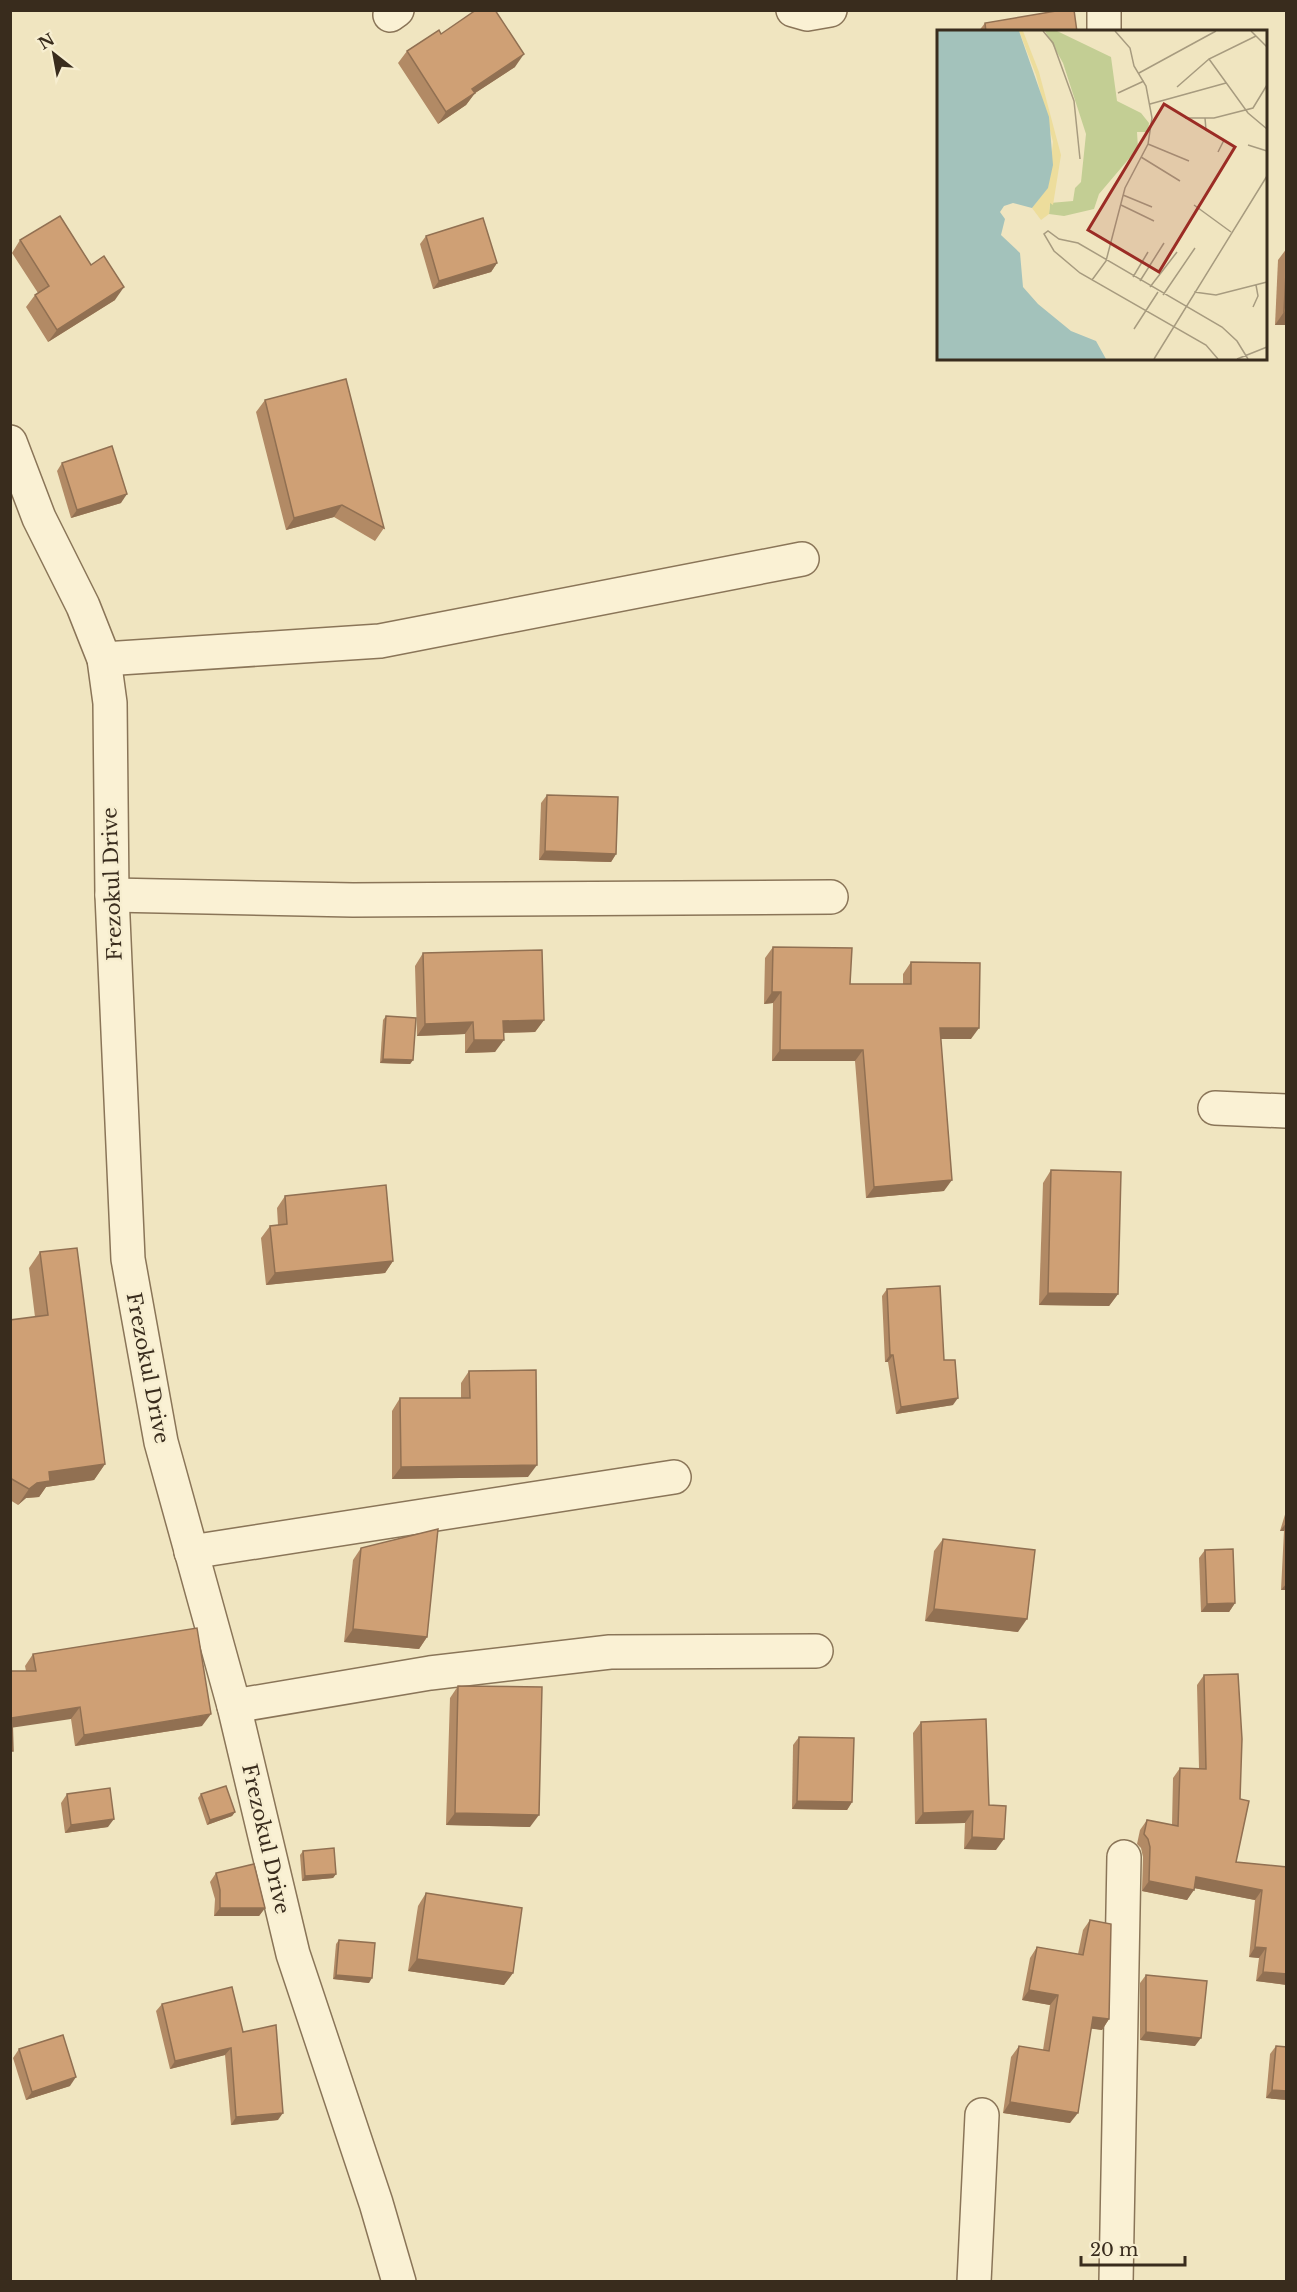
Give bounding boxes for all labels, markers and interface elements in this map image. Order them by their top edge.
north arrow [24,24,84,84]
text: N [35,29,58,54]
inset map [937,30,1267,360]
street label: Frezokul Drive [97,807,127,961]
street label: Frezokul Drive [122,1290,174,1446]
street label: Frezokul Drive [237,1762,295,1916]
scale bar [1081,2229,1184,2267]
text: 20 m [1090,2239,1138,2261]

